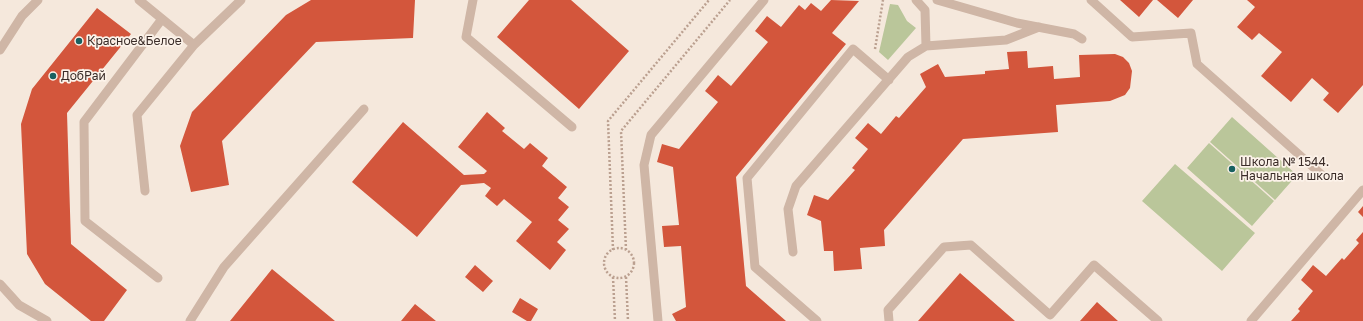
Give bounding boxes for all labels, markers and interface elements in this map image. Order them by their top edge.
place label: Красное&Белое [87,34,182,48]
marker: Красное&Белое [74,36,84,46]
place label: ДобРай [61,69,106,83]
marker: ДобРай [48,71,58,81]
place label: Школа № 1544. Начальная школа [1240,155,1344,183]
marker: Школа № 1544. Начальная школа [1227,164,1237,174]

